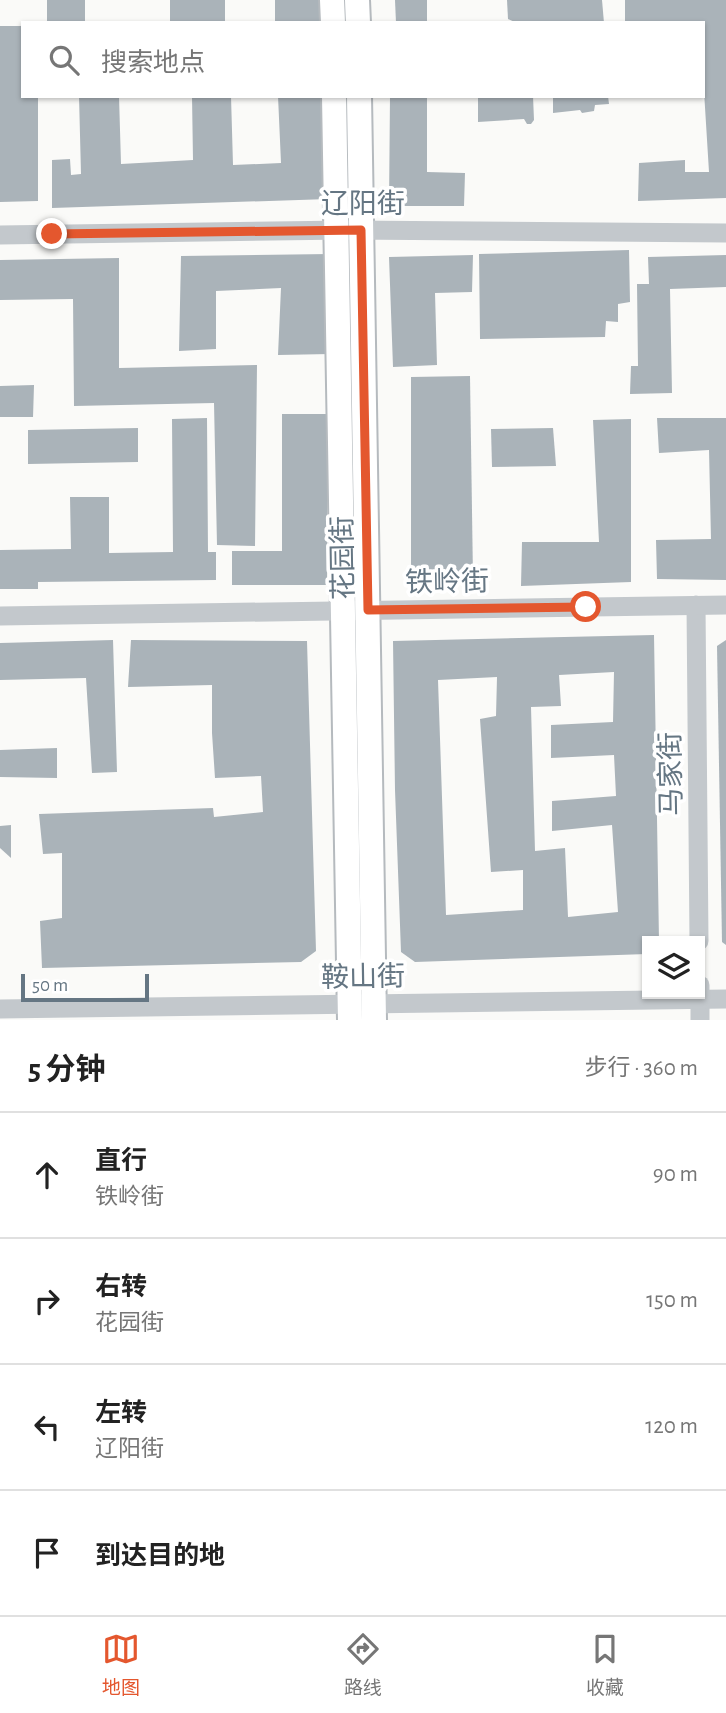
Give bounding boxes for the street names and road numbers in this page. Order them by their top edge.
street label: 辽阳街 [321,189,405,219]
street label: 花园街 [327,516,359,600]
street label: 铁岭街 [405,566,489,598]
street label: 马家街 [655,732,687,816]
street label: 鞍山街 [321,961,405,993]

